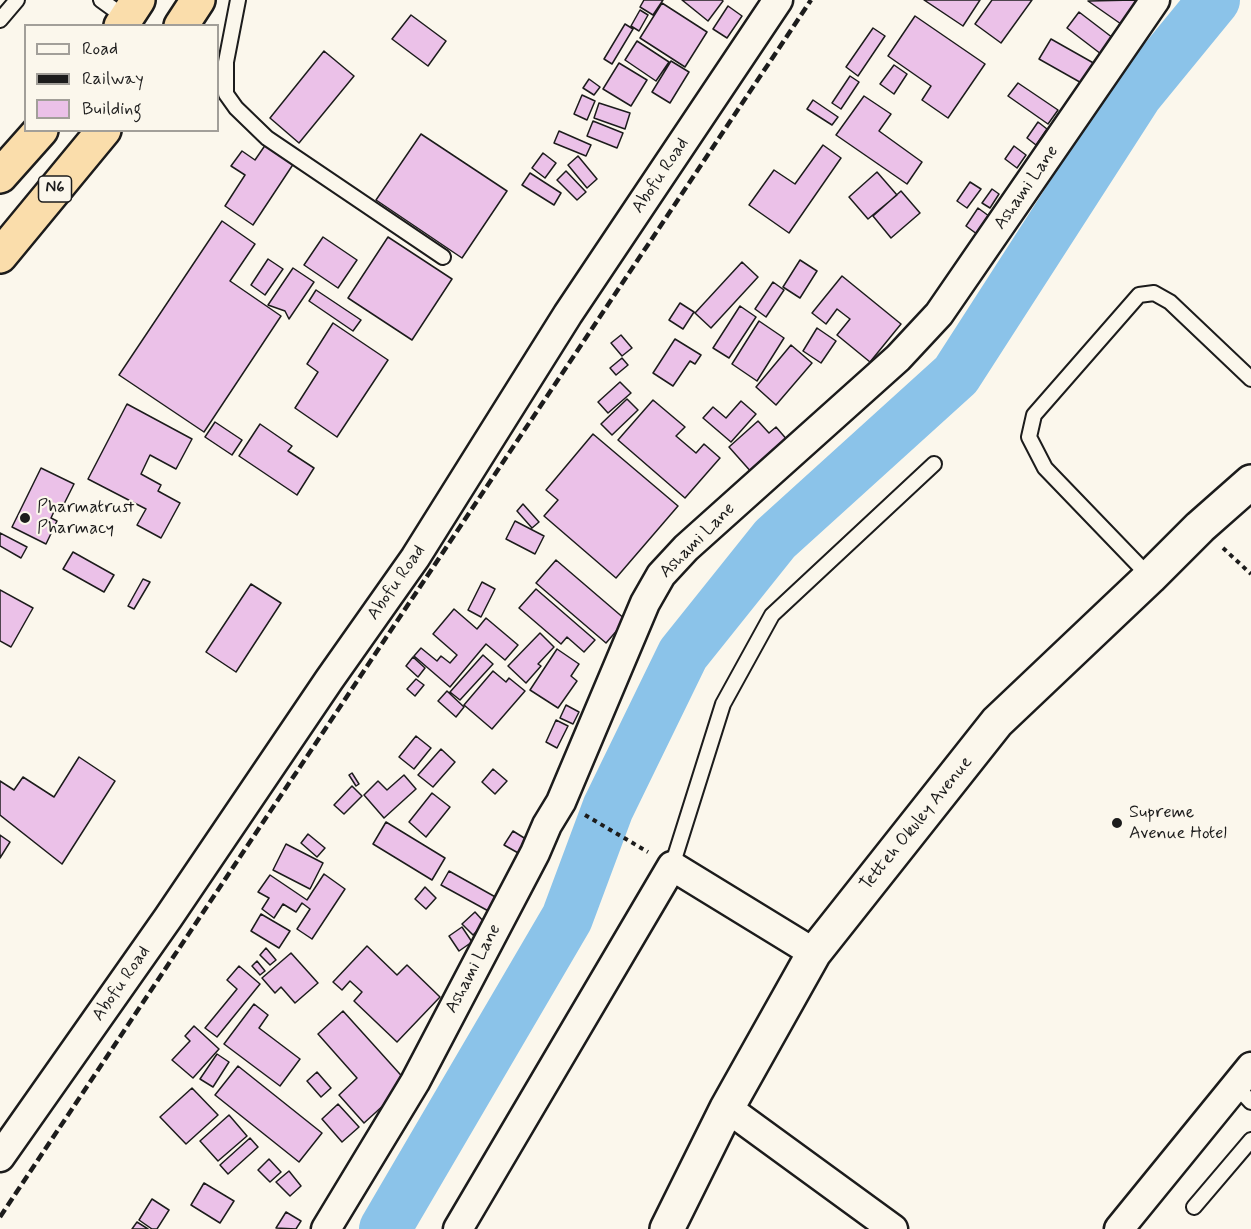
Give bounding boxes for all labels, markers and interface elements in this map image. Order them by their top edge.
legend [24,24,219,132]
text: Road [82,37,118,61]
text: Railway [82,67,144,91]
text: Building [82,97,142,121]
street label: Abofu Road [628,134,694,218]
street label: Ashami Lane [990,142,1064,234]
road number: N6 [38,176,72,202]
place label: Pharmatrust Pharmacy [37,497,134,540]
street label: Ashami Lane [656,499,740,583]
marker: Pharmatrust Pharmacy [18,511,32,525]
street label: Abofu Road [363,541,431,625]
street label: Tetteh Okuley Avenue [856,753,978,895]
place label: Supreme Avenue Hotel [1129,802,1227,844]
marker: Supreme Avenue Hotel [1110,816,1124,830]
street label: Ashami Lane [441,921,507,1017]
street label: Abofu Road [88,942,156,1026]

